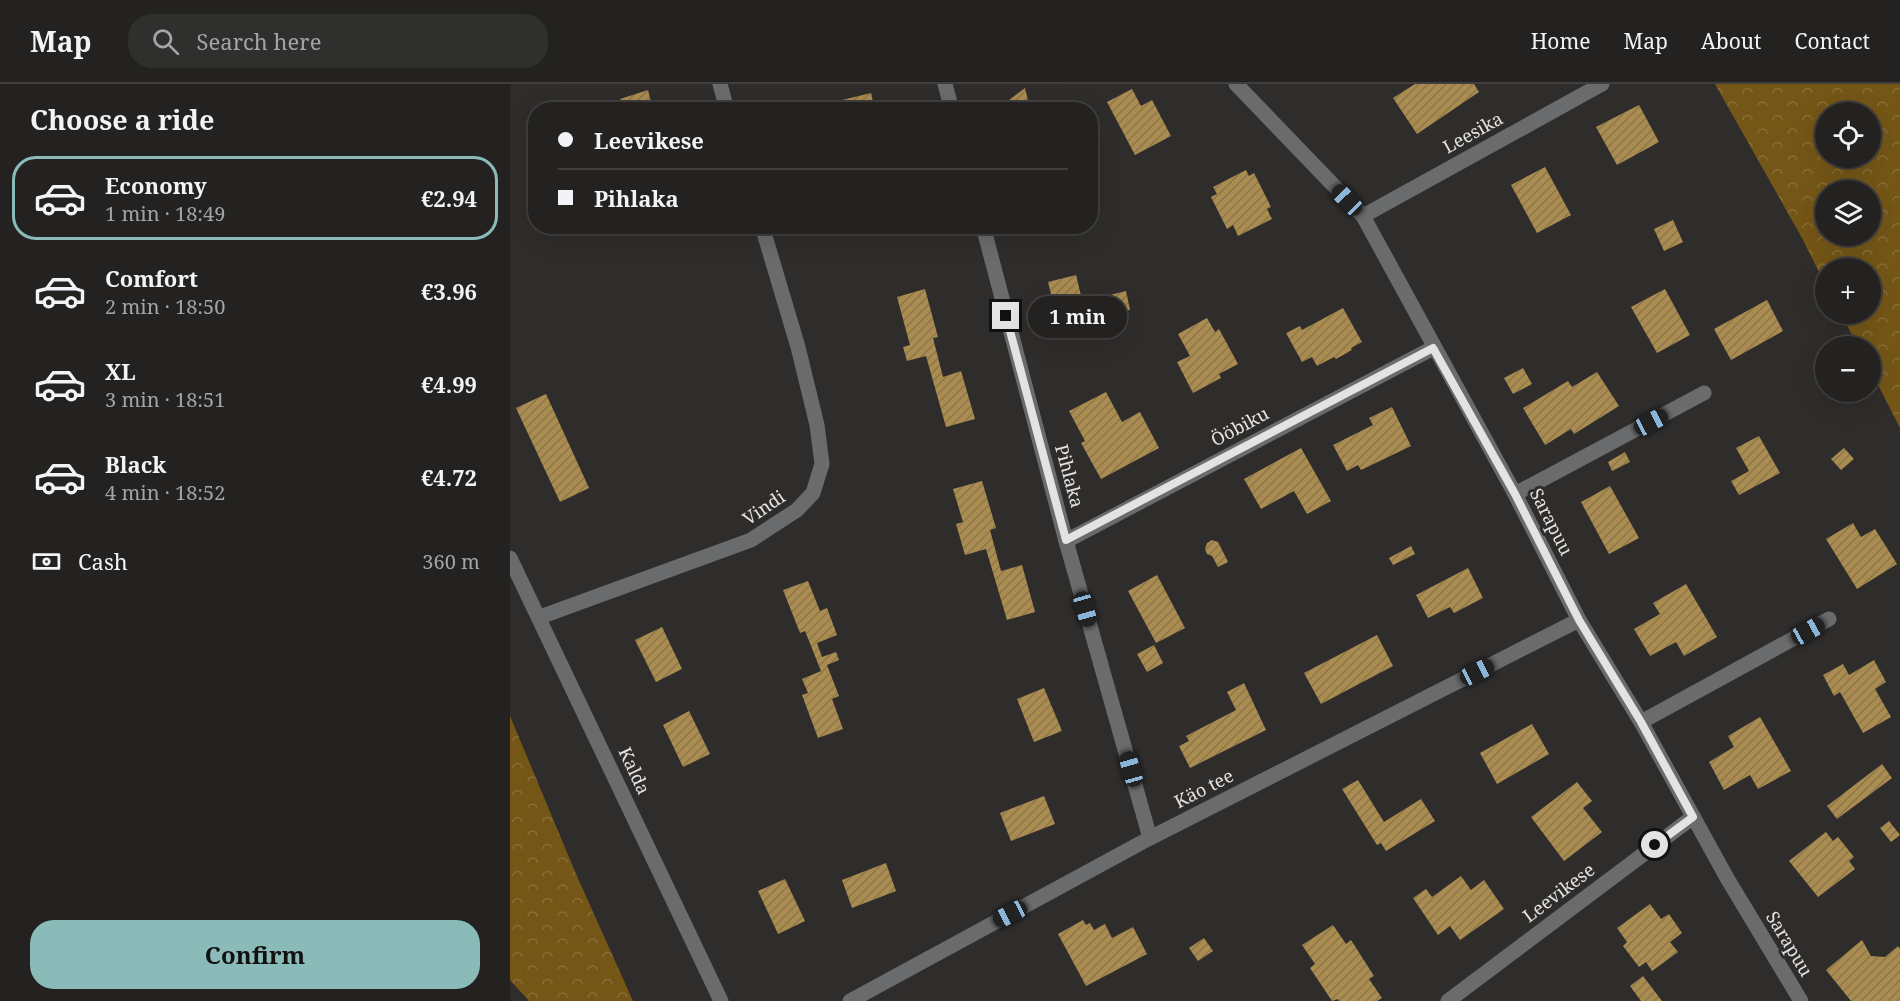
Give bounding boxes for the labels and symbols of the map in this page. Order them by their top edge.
street label: Leesika [1438,106,1507,158]
car [1328,181,1366,219]
callout: 1 min [1027,295,1126,337]
route end [992,302,1019,329]
street label: Ööbiku [1206,401,1273,451]
car [1631,406,1671,438]
street label: Pihlaka [1050,442,1090,510]
street label: Vindi [738,484,790,530]
street label: Sarapuu [1525,484,1579,560]
car [1071,589,1099,629]
car [1788,614,1828,648]
car [1457,656,1497,688]
street label: Kalda [614,743,656,798]
car [1117,749,1145,789]
street label: Käo tee [1170,763,1237,813]
route start [1641,831,1668,858]
street label: Leevikese [1518,857,1599,927]
car [990,898,1030,930]
street label: Sarapuu [1761,906,1819,981]

